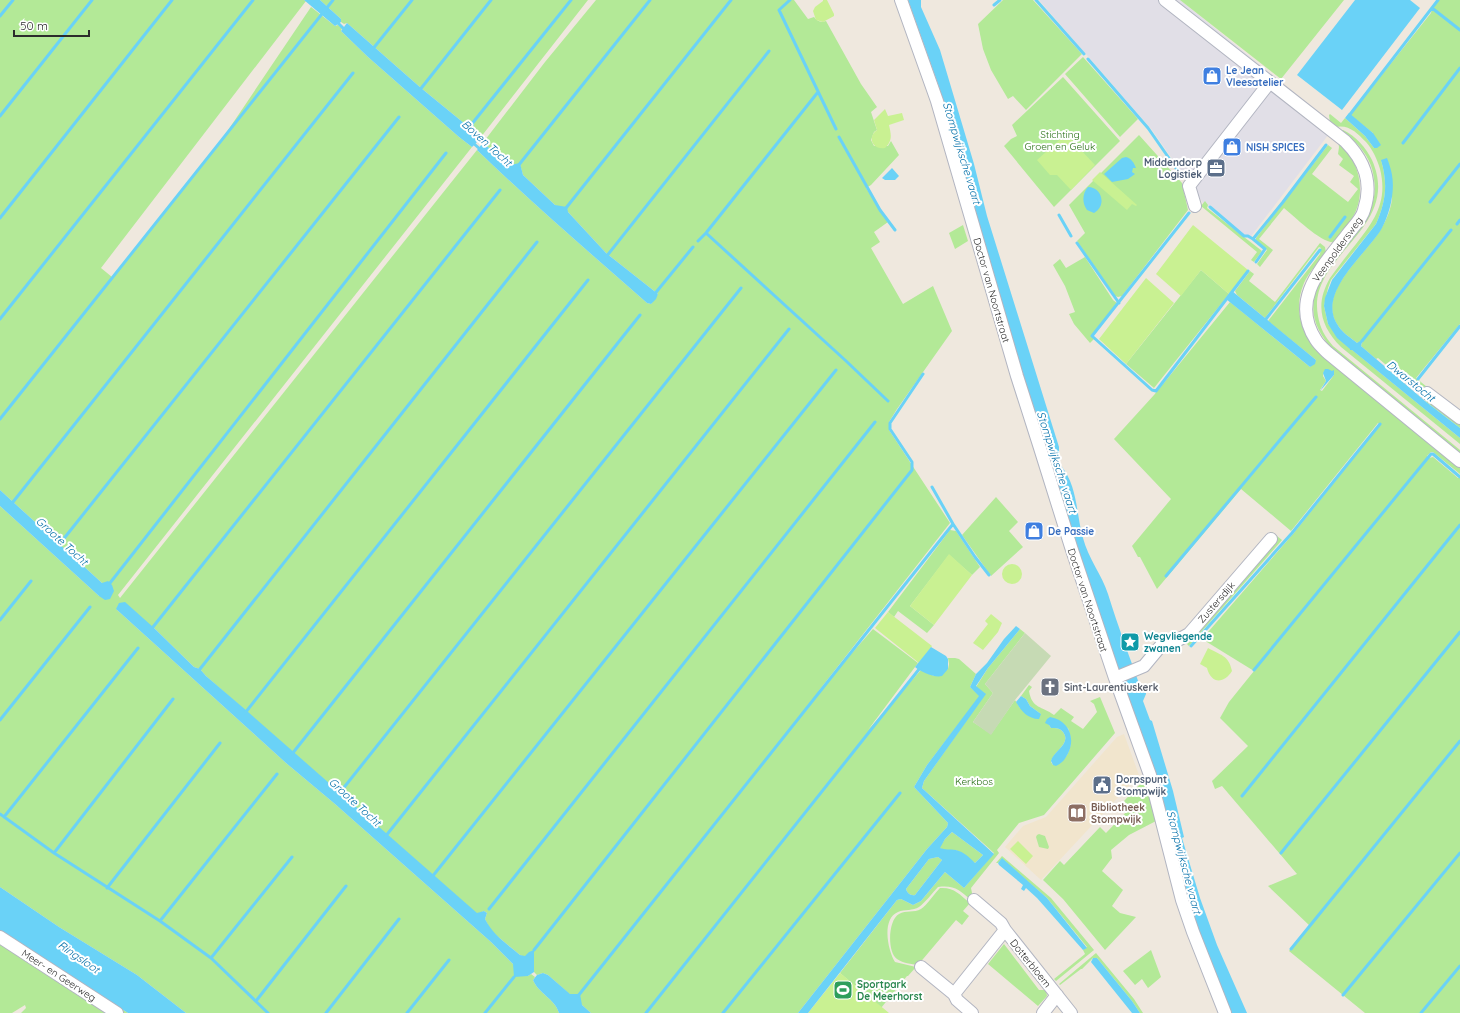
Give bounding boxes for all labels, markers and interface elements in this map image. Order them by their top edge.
scale bar [14,12,89,38]
text: 50 m [20,18,48,33]
place label: Le Jean Vleesatelier [1226,64,1284,89]
shop icon: Le Jean Vleesatelier [1201,65,1223,87]
water label: Stompwijksche vaart [940,100,985,207]
water label: Boven Tocht [459,117,516,170]
park label: Stichting Groen en Geluk [1025,128,1095,153]
shop icon: NISH SPICES [1221,136,1243,158]
place label: NISH SPICES [1246,141,1305,154]
place label: Middendorp Logistiek [1144,156,1202,181]
office icon: Middendorp Logistiek [1205,157,1227,179]
street label: Veenpoldersweg [1309,214,1365,284]
street label: Doctor van Noortstraat [970,236,1013,345]
water label: Dwarstocht [1384,357,1439,406]
water label: Stompwijksche vaart [1034,409,1080,516]
water label: Groote Tocht [33,514,92,569]
shop icon: De Passie [1023,520,1045,542]
place label: De Passie [1048,525,1094,538]
street label: Doctor van Noortstraat [1065,547,1111,654]
street label: Zustersdijk [1195,579,1238,626]
place label: Wegvliegende zwanen [1144,630,1212,655]
place icon: Wegvliegende zwanen [1119,631,1141,653]
church icon: Sint-Laurentiuskerk [1039,676,1061,698]
place label: Sint-Laurentiuskerk [1064,681,1159,694]
place label: Dorpspunt Stompwijk [1116,773,1167,798]
public building icon: Dorpspunt Stompwijk [1091,774,1113,796]
water label: Groote Tocht [326,775,385,830]
park label: Kerkbos [955,775,993,788]
place label: Bibliotheek Stompwijk [1091,801,1145,826]
library icon: Bibliotheek Stompwijk [1066,802,1088,824]
water label: Stompwijksche vaart [1164,809,1205,916]
street label: Dotterbloem [1007,936,1054,990]
water label: Ringsloot [56,938,103,977]
street label: Meer- en Geerweg [19,947,98,1004]
place label: Sportpark De Meerhorst [857,978,923,1003]
sports icon: Sportpark De Meerhorst [832,979,854,1001]

